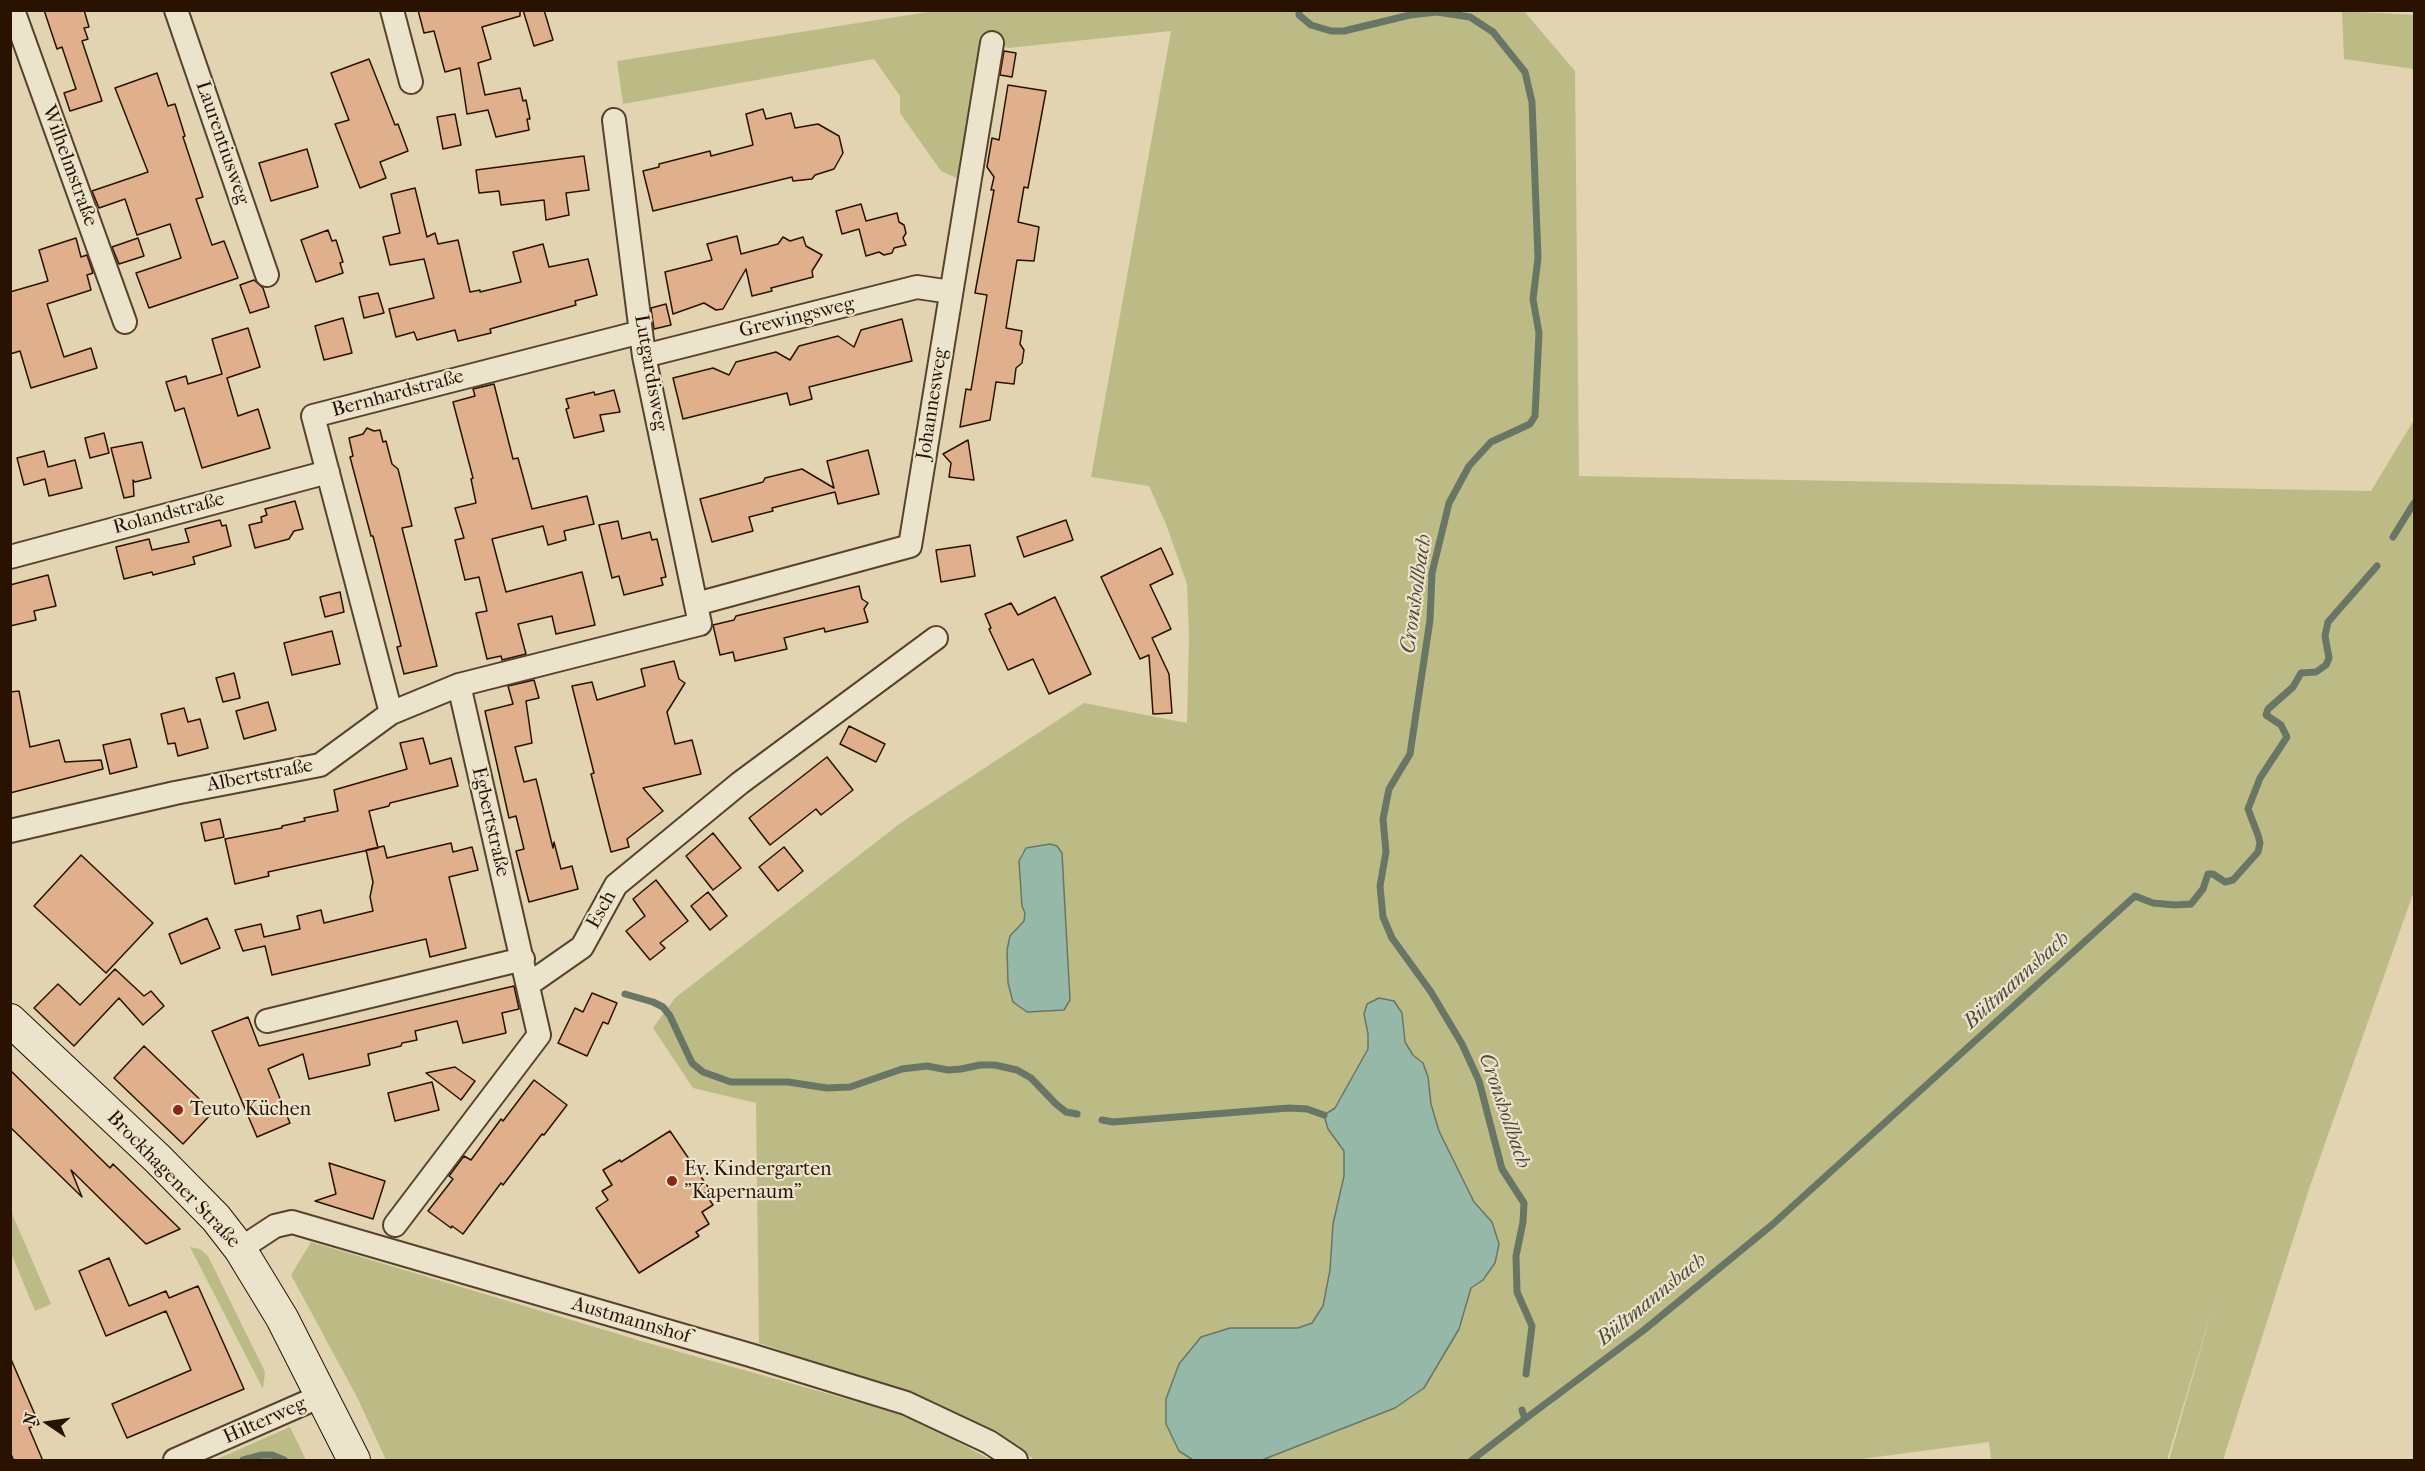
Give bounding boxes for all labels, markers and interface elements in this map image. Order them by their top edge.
street label: Laurentiusweg [190,78,254,208]
street label: Wilhelmstraße [36,102,102,230]
street label: Grewingsweg [737,292,857,344]
street label: Lutgardisweg [628,313,672,433]
street label: Johannesweg [912,346,954,462]
street label: Bernhardstraße [329,365,467,423]
street label: Rolandstraße [111,488,227,540]
water label: Cronshollbach [1396,533,1438,655]
street label: Albertstraße [205,754,315,798]
street label: Egbertstraße [466,765,514,879]
street label: Esch [582,887,622,933]
water label: Bültmannsbach [1959,927,2075,1035]
water label: Cronshollbach [1473,1050,1535,1172]
place label: Teuto Küchen [190,1098,311,1122]
marker: Teuto Küchen [171,1103,185,1117]
street label: Brockhagener Straße [101,1106,245,1254]
place label: Ev. Kindergarten "Kapernaum" [684,1158,832,1205]
marker: Ev. Kindergarten "Kapernaum" [665,1174,679,1188]
water label: Bültmannsbach [1592,1248,1712,1352]
street label: Austmannshof [569,1293,693,1349]
street label: Hilterweg [220,1392,310,1450]
north arrow [18,1393,78,1453]
text: N [19,1411,41,1427]

